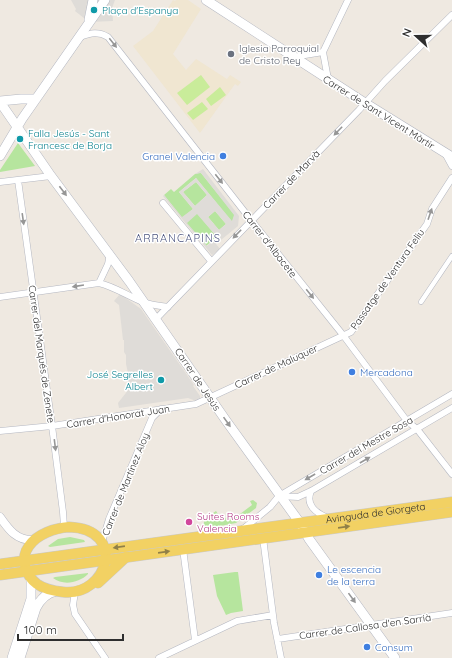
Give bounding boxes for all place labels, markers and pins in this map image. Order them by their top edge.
place label: Plaça d'Espanya [102,4,178,17]
marker: Plaça d'Espanya [89,5,99,15]
place label: Iglesia Parroquial de Cristo Rey [239,42,319,67]
marker: Iglesia Parroquial de Cristo Rey [226,49,236,59]
place label: Falla Jesús - Sant Francesc de Borja [28,127,112,152]
marker: Falla Jesús - Sant Francesc de Borja [15,134,25,144]
place label: Granel Valencia [142,150,215,163]
marker: Granel Valencia [218,151,228,161]
place label: Mercadona [360,366,413,379]
marker: Mercadona [347,367,357,377]
place label: José Segrelles Albert [87,368,154,393]
marker: José Segrelles Albert [156,375,166,385]
place label: Suites Rooms Valencia [197,510,260,535]
marker: Suites Rooms Valencia [184,517,194,527]
place label: Le escencia de la terra [327,563,381,588]
marker: Le escencia de la terra [314,570,324,580]
place label: Consum [375,641,413,654]
marker: Consum [362,642,372,652]

